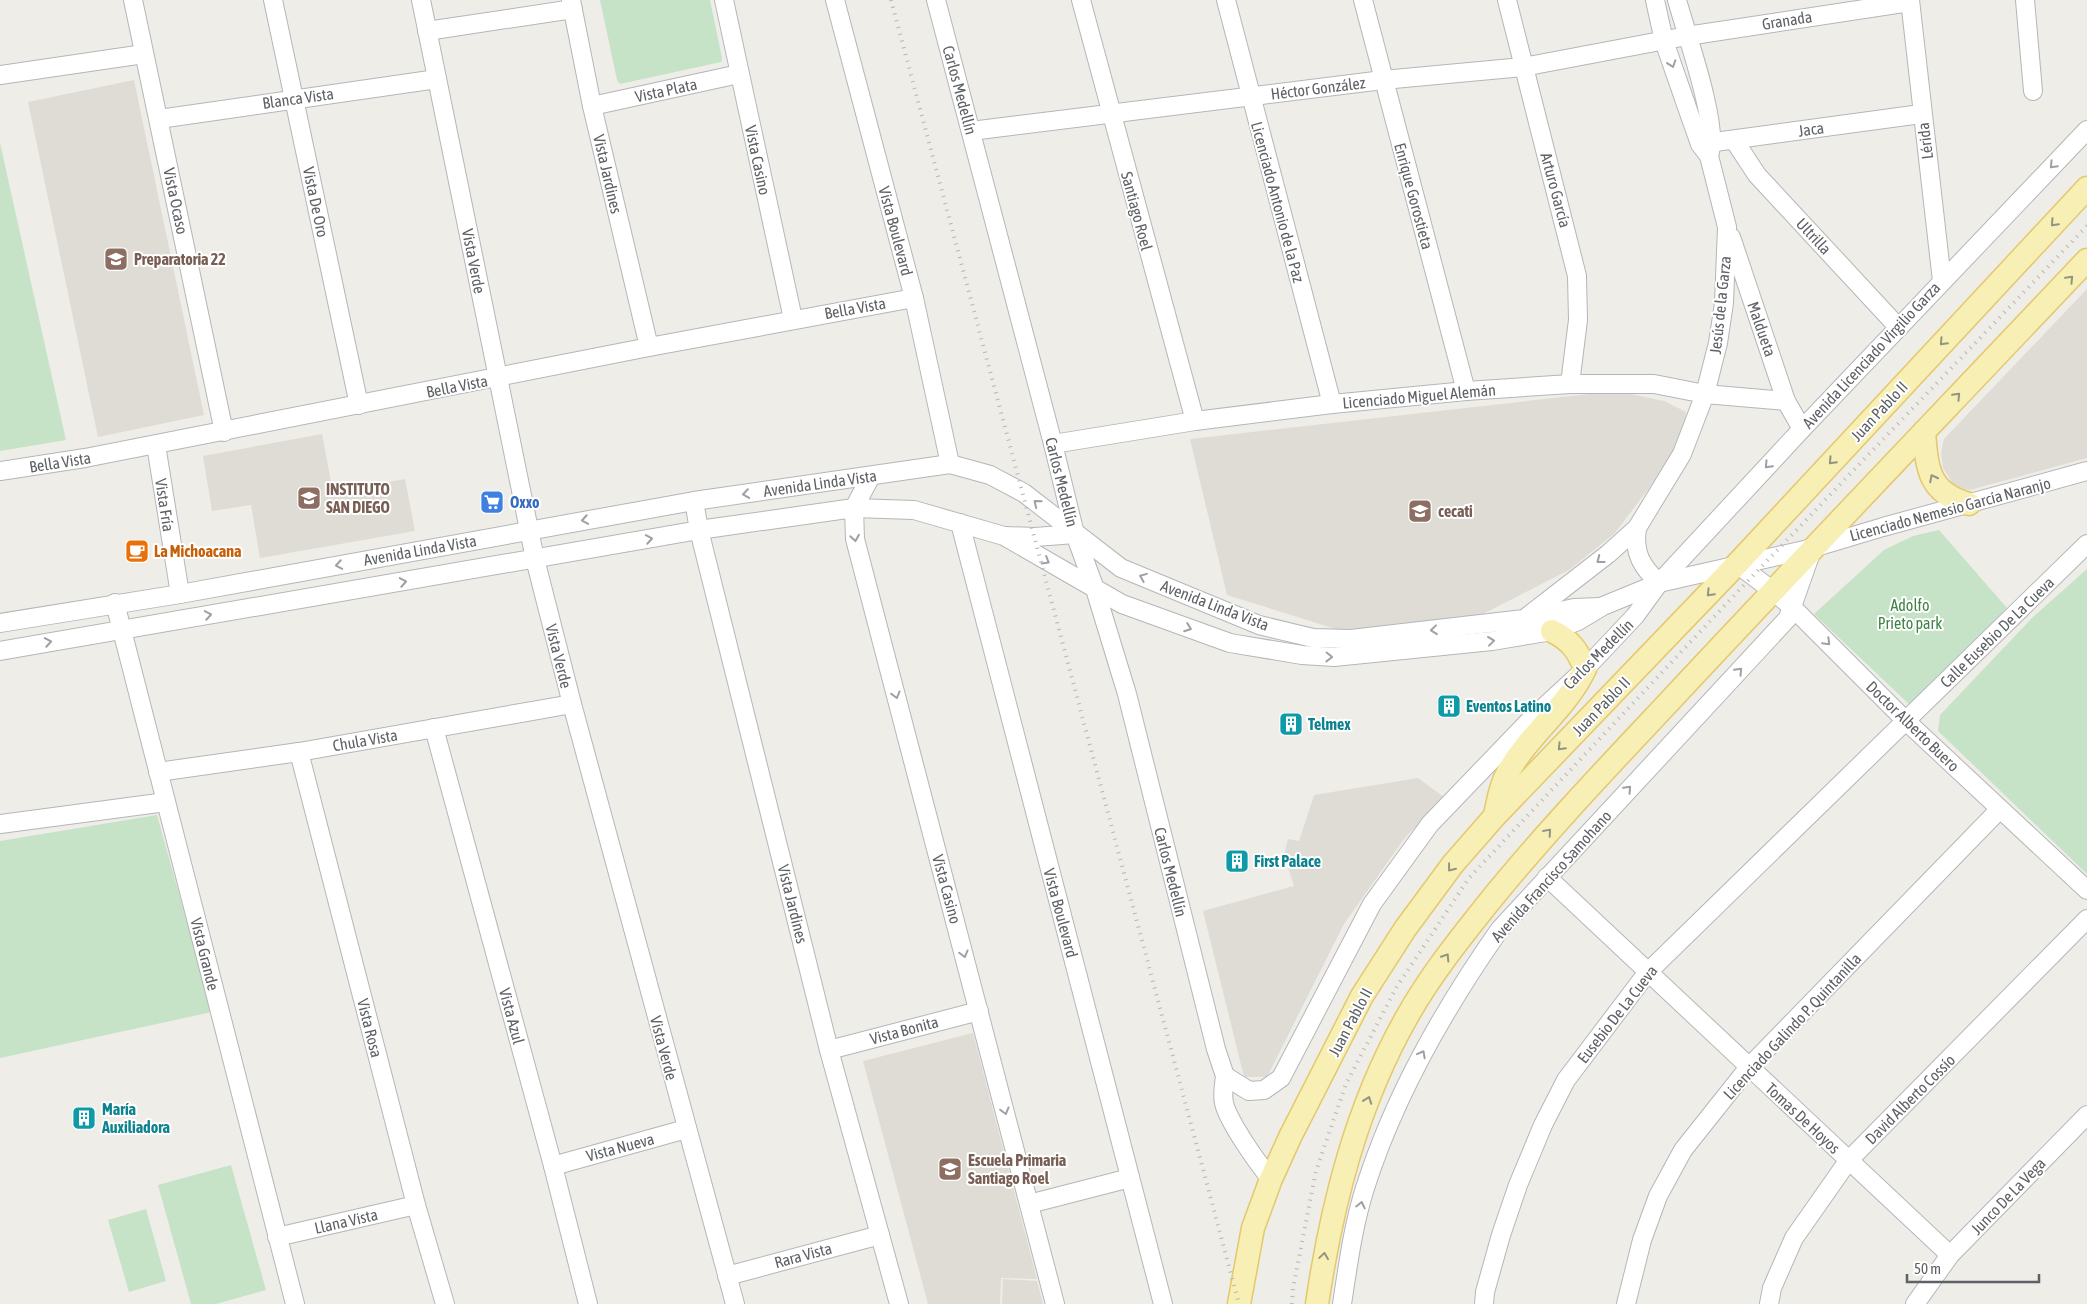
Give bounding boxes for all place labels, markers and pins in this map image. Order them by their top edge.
school or university icon: Preparatoria 22 [103,246,129,272]
place label: Preparatoria 22 [134,250,226,268]
place label: INSTITUTO SAN DIEGO [326,480,390,516]
school or university icon: INSTITUTO SAN DIEGO [296,485,322,511]
supermarket icon: Oxxo [479,489,505,515]
place label: Oxxo [510,493,540,511]
school or university icon: cecati [1407,498,1433,524]
place label: cecati [1438,502,1473,520]
cafe icon: La Michoacana [124,538,150,564]
place label: La Michoacana [154,542,241,560]
building icon: Eventos Latino [1436,693,1462,719]
place label: Eventos Latino [1466,697,1552,715]
building icon: Telmex [1278,711,1304,737]
place label: Telmex [1308,715,1351,733]
building icon: First Palace [1224,848,1250,874]
place label: First Palace [1254,852,1321,870]
place label: María Auxiliadora [101,1100,170,1136]
building icon: María Auxiliadora [71,1105,97,1131]
place label: Escuela Primaria Santiago Roel [968,1151,1066,1187]
school or university icon: Escuela Primaria Santiago Roel [937,1156,963,1182]

